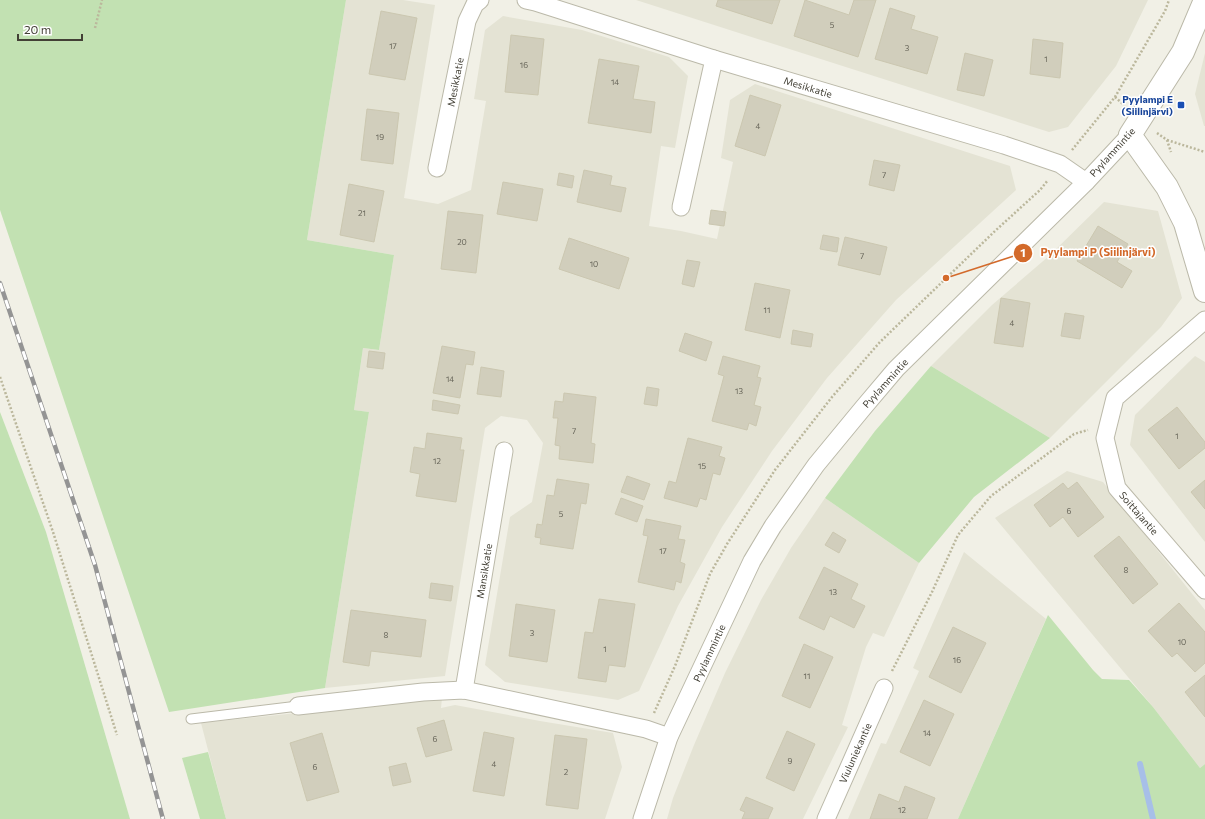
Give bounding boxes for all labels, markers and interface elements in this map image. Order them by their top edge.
scale bar [18,16,82,42]
house number: 5 [830,20,835,30]
text: 20 m [24,22,51,36]
house number: 17 [389,41,397,51]
house number: 3 [905,43,910,53]
house number: 1 [1044,54,1048,64]
street label: Mesikkatie [444,56,466,108]
house number: 16 [520,60,528,70]
street label: Mesikkatie [782,74,834,100]
house number: 14 [611,77,619,87]
place label: Pyylampi E (Siilinjärvi) [1122,93,1173,117]
marker: Pyylampi E (Siilinjärvi) [1176,100,1186,110]
house number: 4 [756,121,761,131]
street label: Pyylammintie [1087,125,1137,179]
house number: 19 [376,132,384,142]
house number: 7 [882,170,886,180]
house number: 21 [358,208,366,218]
house number: 20 [457,237,467,247]
callout: Pyylampi P (Siilinjärvi) [1013,241,1164,264]
text: 1 [1020,245,1026,259]
text: Pyylampi P (Siilinjärvi) [1040,245,1156,258]
house number: 7 [860,251,864,261]
house number: 10 [590,259,598,269]
house number: 11 [764,305,770,315]
house number: 4 [1010,318,1015,328]
street label: Pyylammintie [860,356,910,410]
house number: 14 [446,374,454,384]
house number: 13 [735,386,743,396]
house number: 7 [572,426,576,436]
house number: 1 [1175,431,1179,441]
house number: 12 [433,456,441,466]
house number: 15 [698,461,706,471]
street label: Soittajantie [1117,489,1161,537]
house number: 6 [1067,506,1072,516]
house number: 5 [559,509,564,519]
street label: Mansikkatie [474,543,494,599]
house number: 17 [659,546,667,556]
house number: 8 [1124,565,1129,575]
house number: 13 [829,587,837,597]
street label: Pyylammintie [690,622,728,684]
house number: 3 [530,628,535,638]
house number: 8 [384,630,389,640]
house number: 10 [1178,637,1186,647]
house number: 1 [603,644,607,654]
house number: 16 [953,655,961,665]
house number: 11 [804,671,810,681]
street label: Viuluniekantie [836,721,874,785]
house number: 14 [923,728,931,738]
house number: 6 [433,734,438,744]
house number: 9 [788,756,793,766]
house number: 4 [492,759,497,769]
house number: 6 [313,762,318,772]
house number: 2 [564,767,569,777]
house number: 12 [898,805,906,815]

